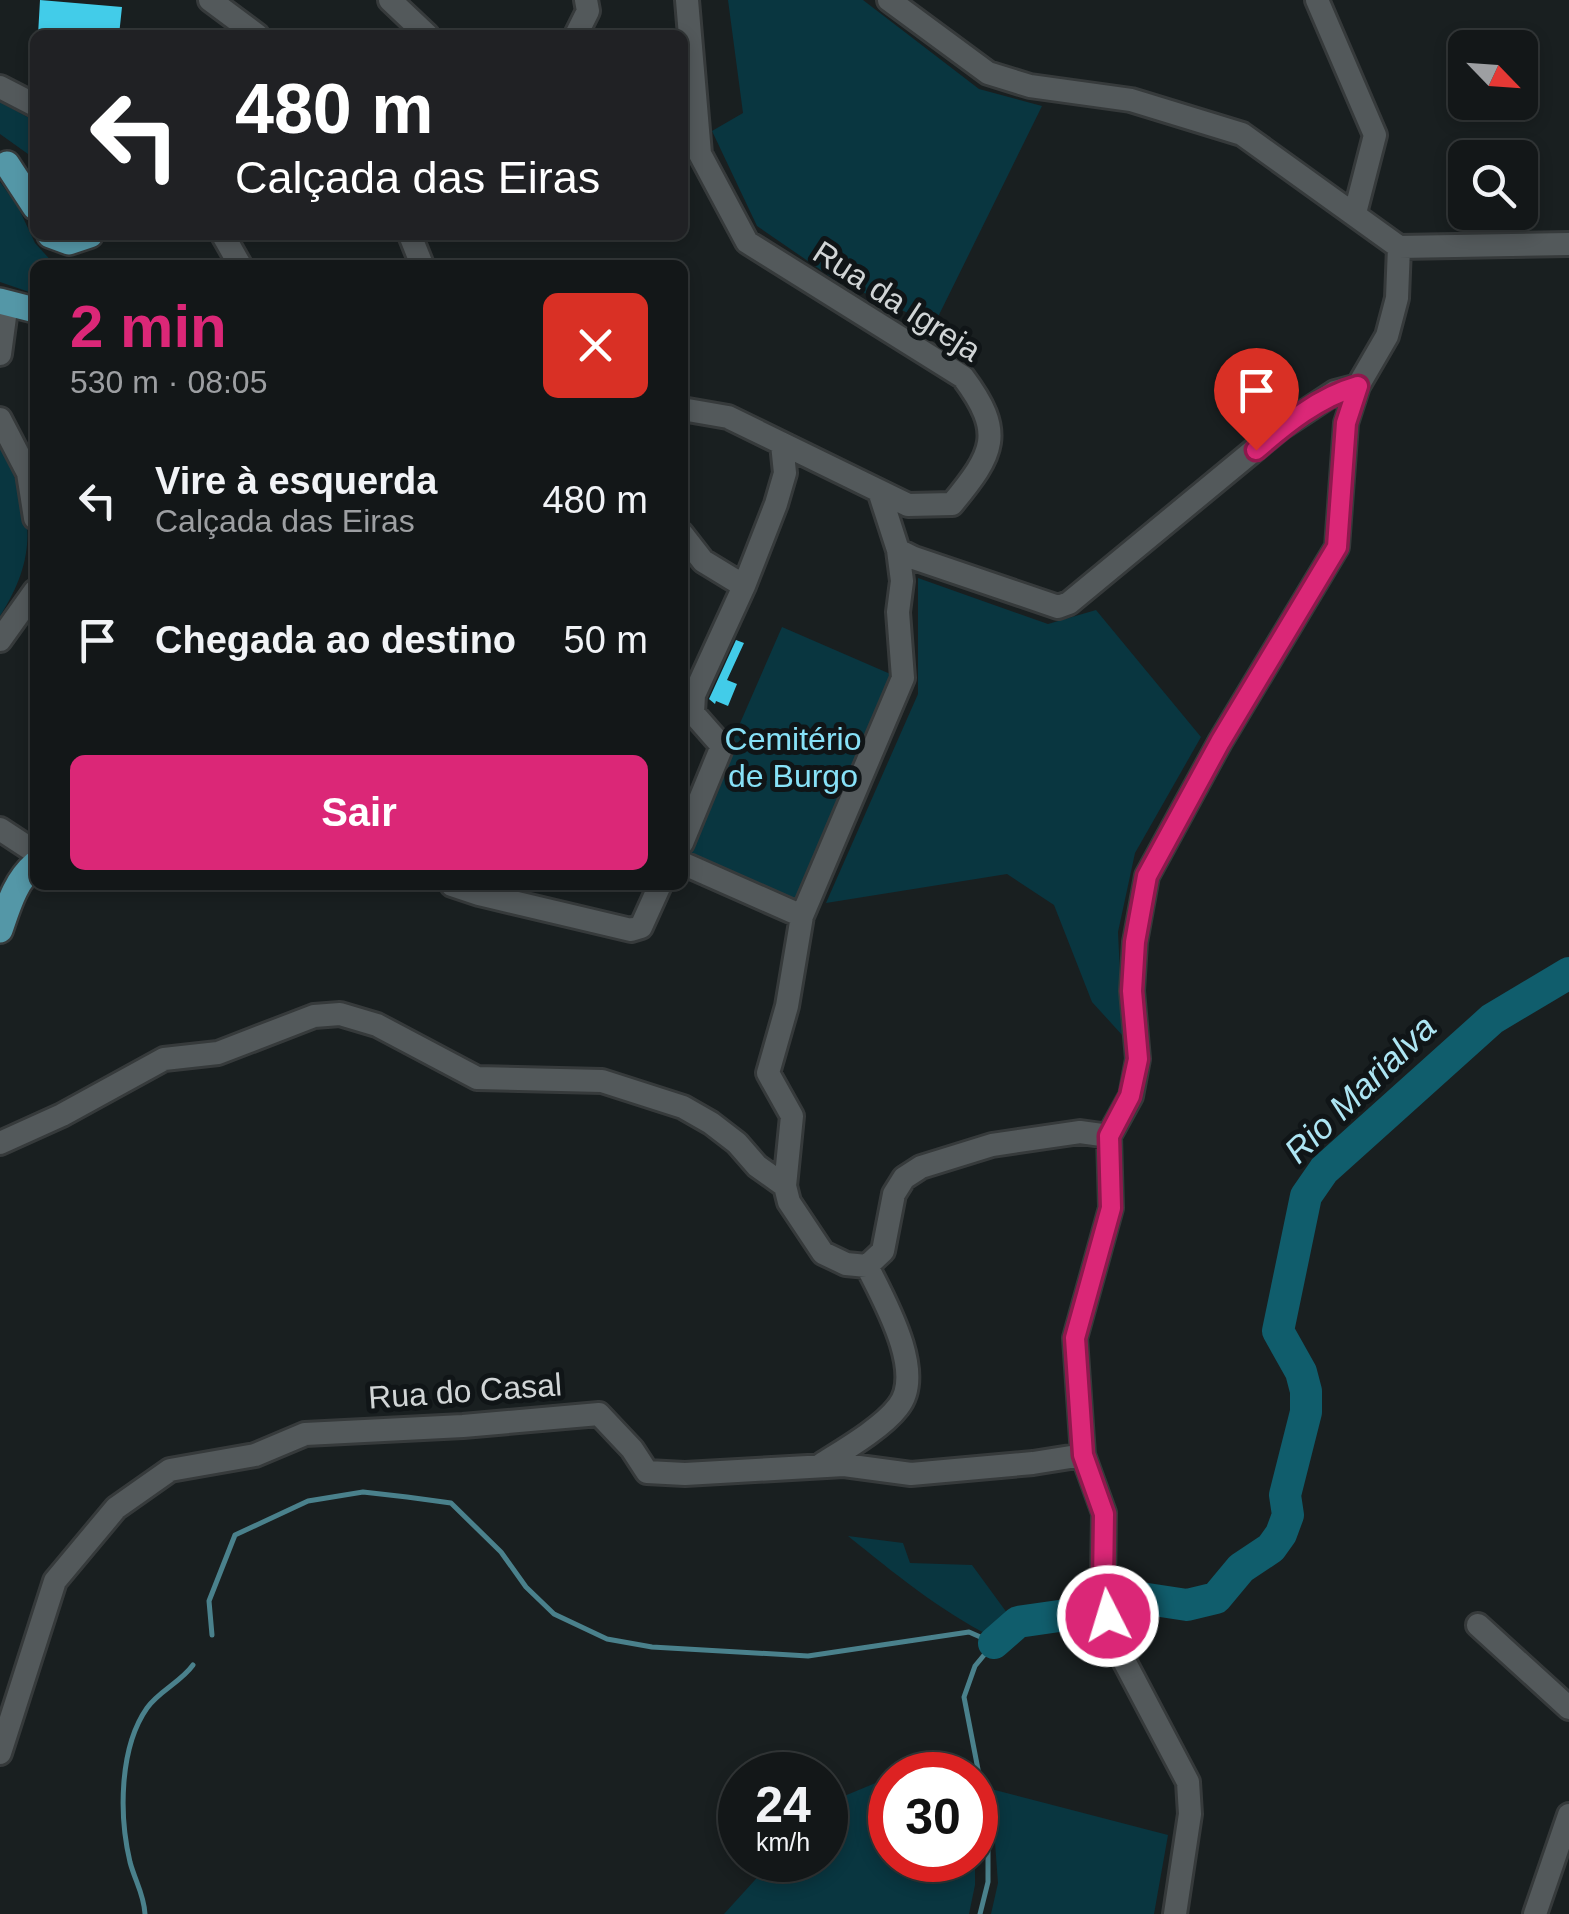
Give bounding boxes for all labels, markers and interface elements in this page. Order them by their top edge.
north arrow [1448,30,1538,120]
map controls [1448,30,1538,230]
icon: left [70,70,200,200]
text: 480 m [235,70,433,148]
button: search [1448,140,1538,230]
text: Calçada das Eiras [235,152,600,203]
street label: Rua da Igreja [807,234,988,369]
text: 2 min [70,293,227,360]
button: close [543,293,648,398]
pin [1214,348,1299,451]
icon: arrive [1229,363,1284,418]
text: 530 m · 08:05 [70,364,267,400]
text: Vire à esquerda [155,460,437,502]
icon: left [70,473,125,528]
text: 480 m [542,479,648,521]
text: Calçada das Eiras [155,503,415,539]
icon: arrive [70,613,125,668]
text: Chegada ao destino [155,619,516,661]
text: 50 m [564,619,648,661]
park label: Cemitério de Burgo [725,721,861,794]
button: Sair [70,755,648,870]
water label: Rio Marialva [1276,1007,1443,1170]
street label: Rua do Casal [367,1366,563,1416]
position arrow [1056,1564,1160,1668]
speed limit sign: 30 [868,1752,998,1882]
text: 24 [755,1777,811,1833]
text: km/h [756,1828,810,1856]

